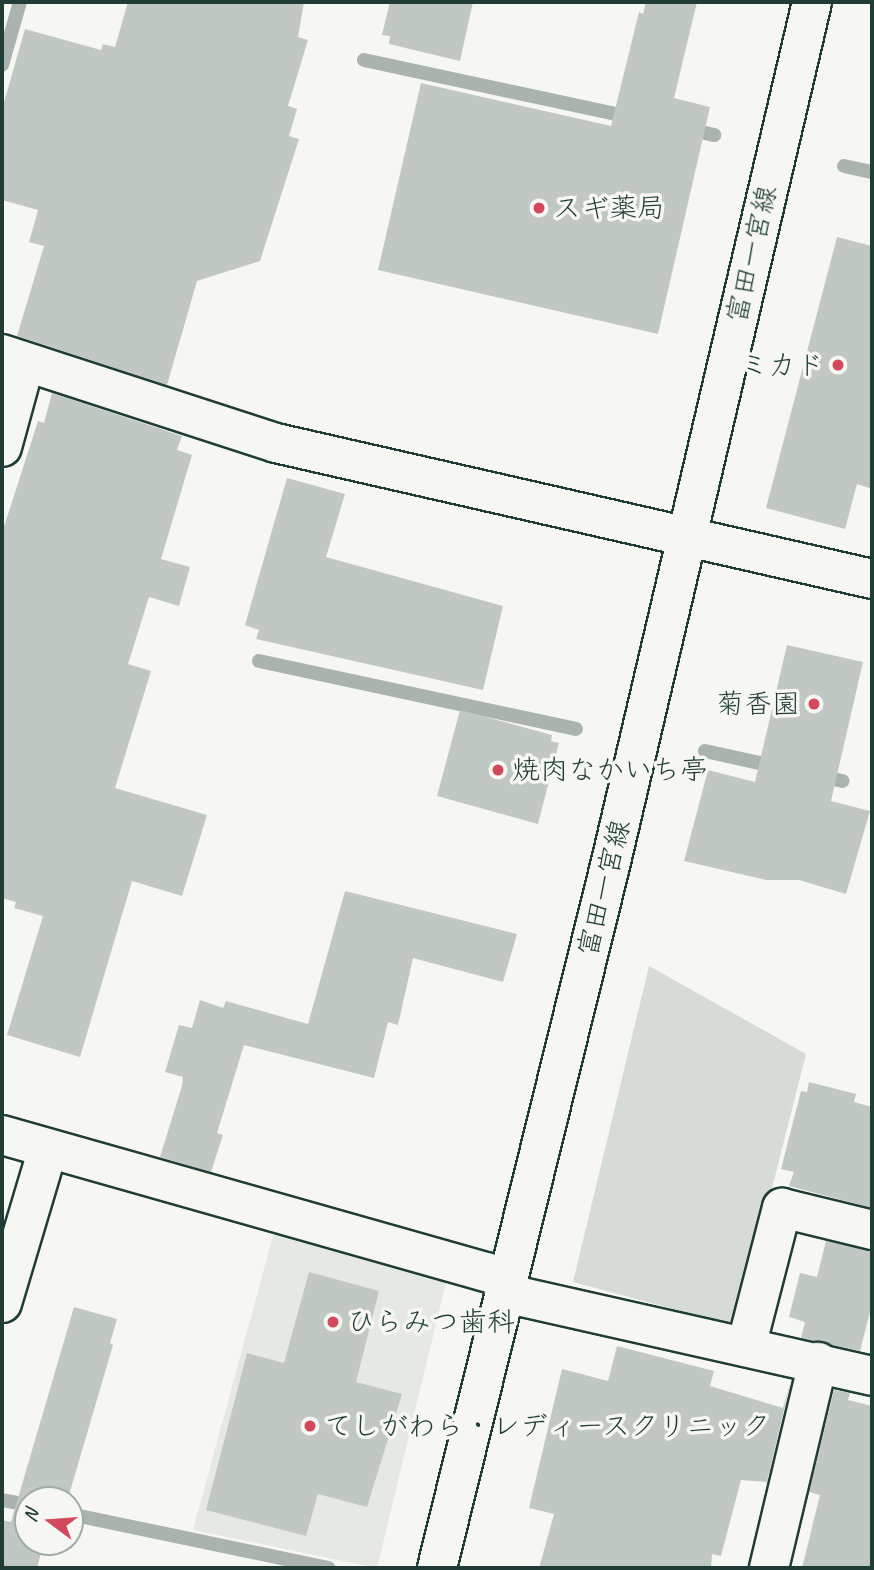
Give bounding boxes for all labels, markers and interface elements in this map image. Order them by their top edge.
street label: 富田一宮線 [720,182,784,326]
place label: スギ薬局 [553,191,665,225]
marker: スギ薬局 [531,200,547,216]
place label: ミカド [740,348,824,382]
marker: ミカド [830,357,846,373]
place label: 菊香園 [716,687,800,721]
marker: 菊香園 [806,696,822,712]
place label: 焼肉なかいち亭 [512,753,708,787]
marker: 焼肉なかいち亭 [490,762,506,778]
street label: 富田一宮線 [571,816,637,960]
place label: ひらみつ歯科 [347,1305,515,1339]
marker: ひらみつ歯科 [325,1314,341,1330]
place label: てしがわら・レディースクリニック [324,1409,772,1443]
marker: てしがわら・レディースクリニック [302,1418,318,1434]
north arrow [14,1486,84,1556]
text: N [18,1507,44,1525]

